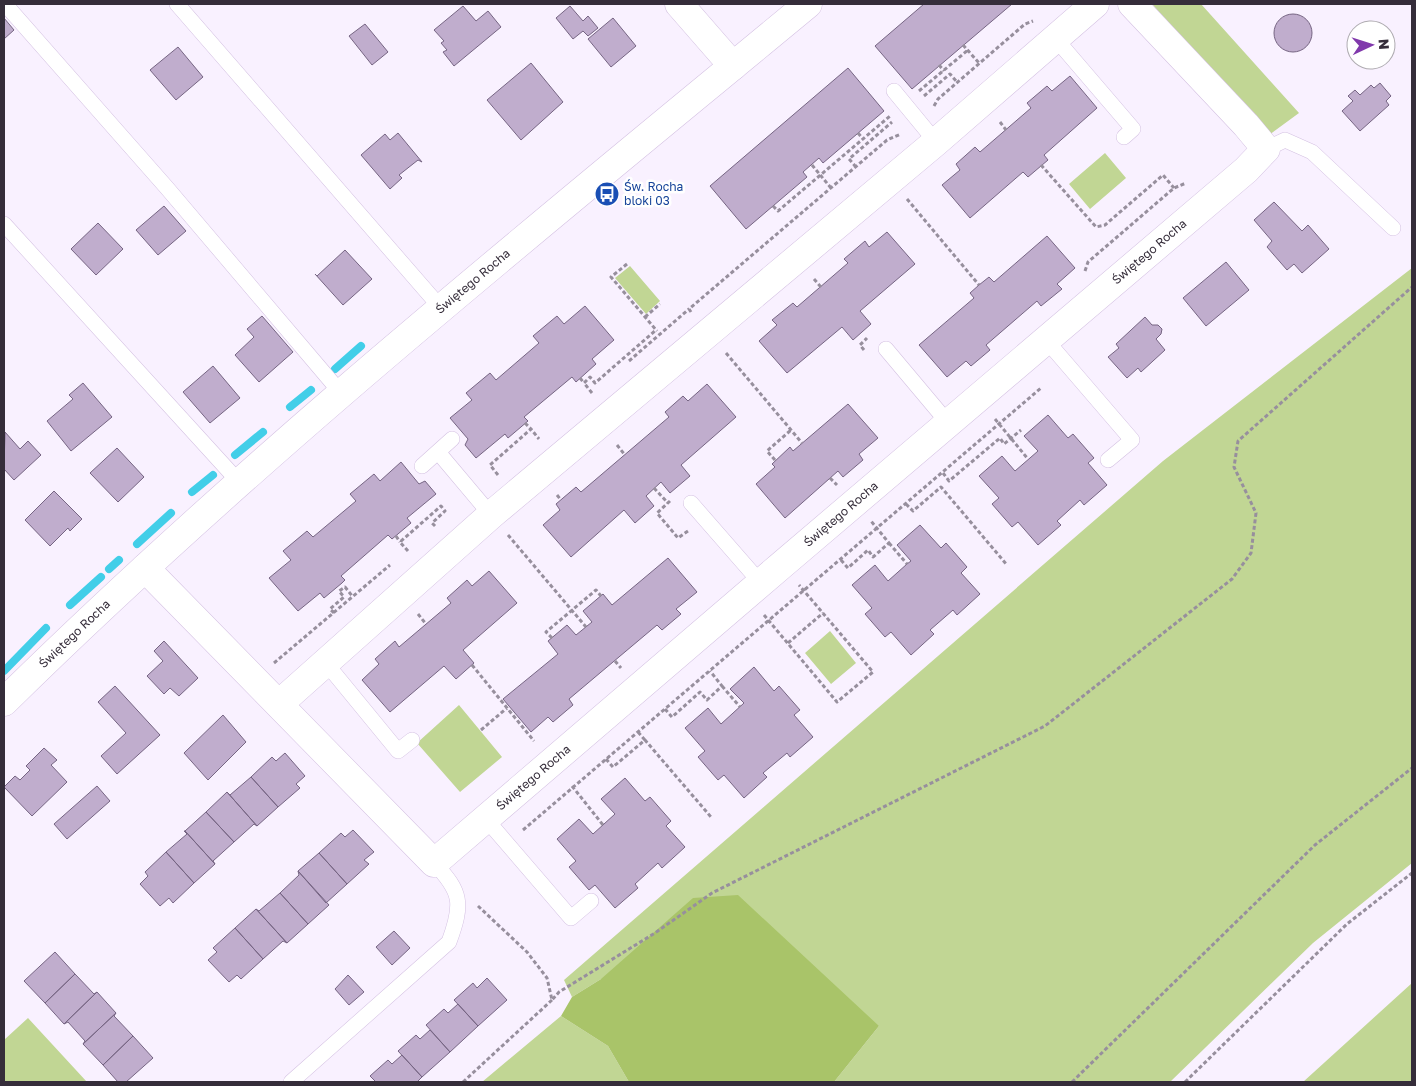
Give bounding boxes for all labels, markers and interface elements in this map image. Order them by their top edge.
north arrow [1346,20,1396,70]
text: N [1376,38,1393,50]
place label: Św. Rocha bloki 03 [624,179,683,208]
bus stop icon: Św. Rocha bloki 03 [594,181,620,207]
street label: Świętego Rocha [1109,216,1189,287]
street label: Świętego Rocha [432,246,513,317]
street label: Świętego Rocha [801,478,881,550]
street label: Świętego Rocha [35,596,113,671]
street label: Świętego Rocha [493,741,573,813]

